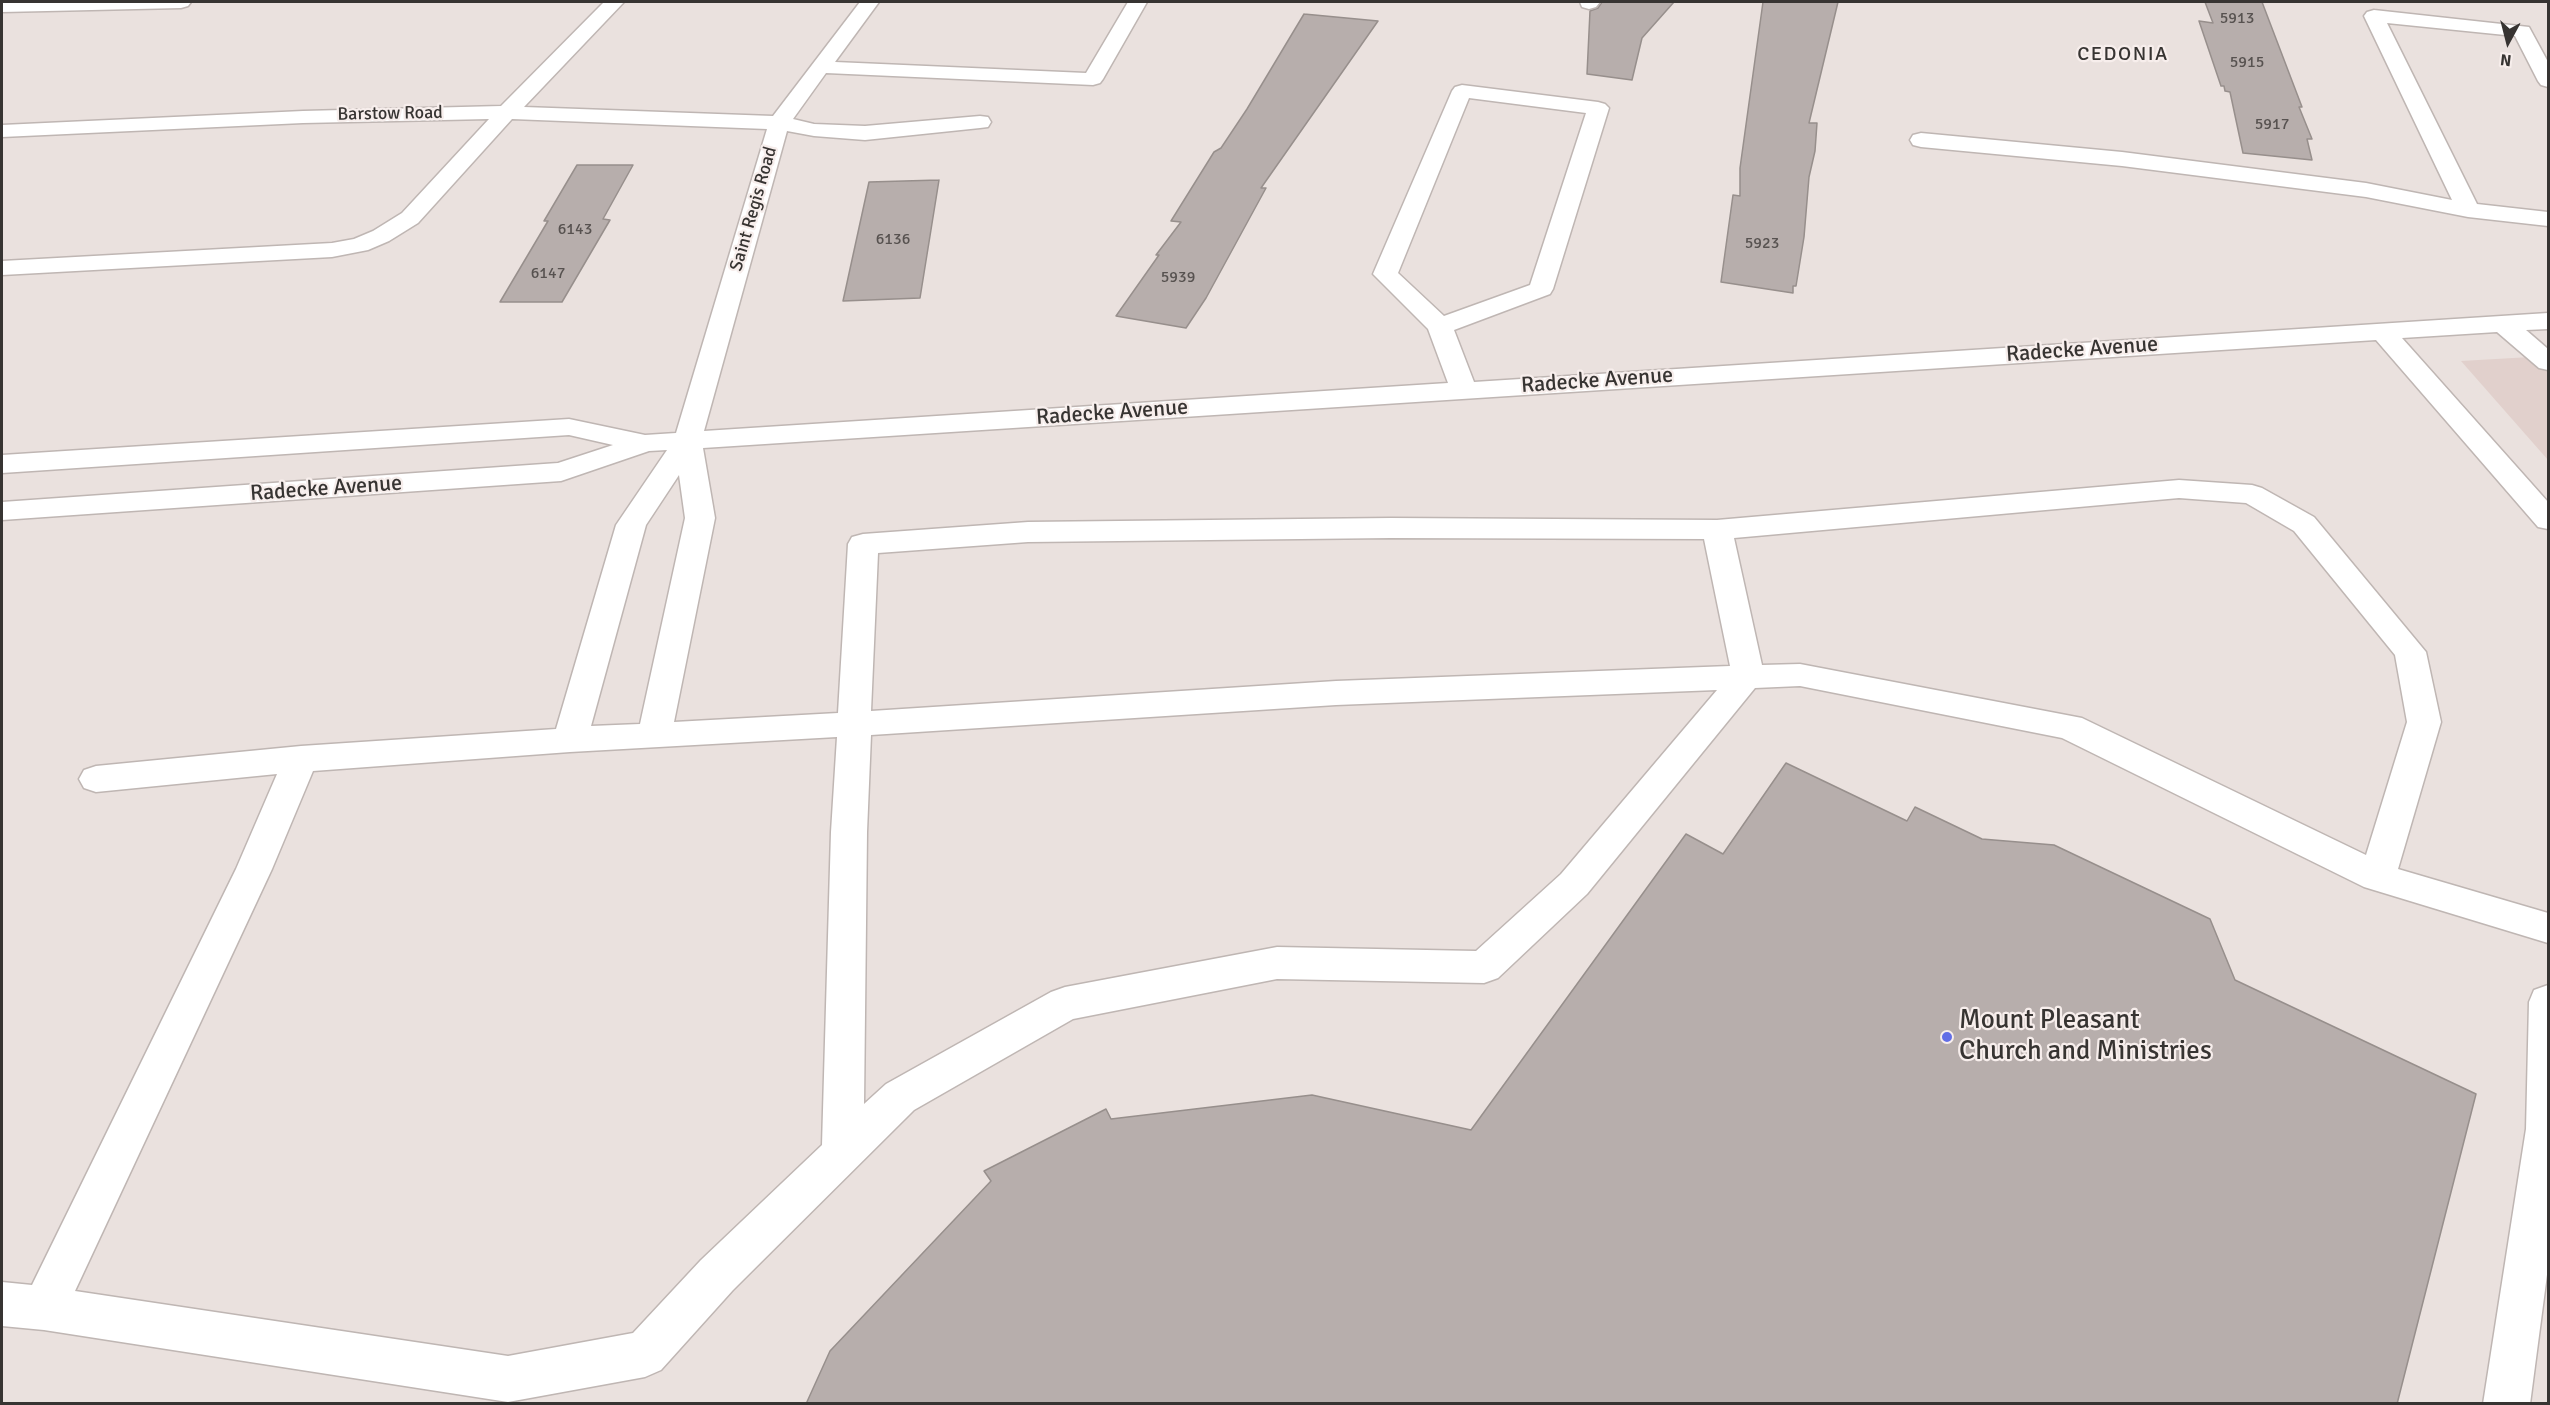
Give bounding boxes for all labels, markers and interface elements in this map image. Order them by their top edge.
house number: 5913 [2220,9,2254,29]
north arrow [2478,12,2538,72]
district label: CEDONIA [2077,43,2169,67]
text: N [2499,49,2513,70]
house number: 5915 [2230,53,2264,73]
street label: Barstow Road [337,102,443,126]
house number: 5917 [2255,115,2289,135]
street label: Saint Regis Road [726,144,782,274]
house number: 6143 [558,220,592,240]
house number: 6136 [876,230,910,250]
house number: 5923 [1745,234,1779,254]
house number: 6147 [531,264,565,284]
house number: 5939 [1161,268,1195,288]
street label: Radecke Avenue [2005,332,2159,368]
street label: Radecke Avenue [1520,363,1674,399]
street label: Radecke Avenue [1035,395,1189,431]
street label: Radecke Avenue [249,471,403,507]
place label: Mount Pleasant Church and Ministries [1959,1005,2212,1068]
marker: Mount Pleasant Church and Ministries [1940,1030,1954,1044]

